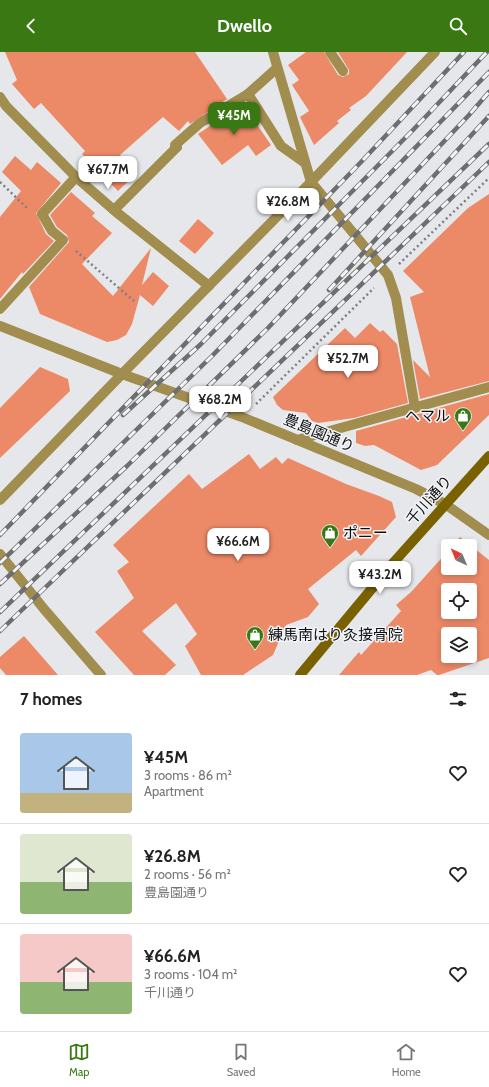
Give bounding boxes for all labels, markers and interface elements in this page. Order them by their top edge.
icon: back [20,15,42,37]
text: Dwello [217,15,272,37]
icon: search [447,15,469,37]
pin: ¥45M [210,102,258,136]
text: ¥45M [217,107,251,123]
pin: ¥67.7M [75,156,141,190]
text: ¥67.7M [87,161,129,177]
pin: ¥26.8M [255,188,321,222]
text: ¥26.8M [266,193,310,209]
pin: ¥52.7M [315,345,381,379]
text: ¥52.7M [327,350,369,366]
pin: ¥68.2M [187,386,253,420]
text: ¥68.2M [198,391,242,407]
shop icon: ヘマル [453,406,473,431]
place label: ヘマル [405,407,450,425]
street label: 豊島園通り [281,410,357,456]
street label: 千川通り [402,472,456,528]
shop icon: ポニー [320,523,340,548]
place label: ポニー [343,524,388,542]
pin: ¥66.6M [205,528,271,562]
text: ¥66.6M [216,533,260,549]
north arrow [441,539,477,575]
map controls [441,539,477,663]
pin: ¥43.2M [347,561,413,595]
text: ¥43.2M [358,566,402,582]
button: locate [441,583,477,619]
shop icon: 練馬南はり灸接骨院 [245,625,265,650]
place label: 練馬南はり灸接骨院 [268,626,403,644]
button: layers [441,627,477,663]
icon: filters [447,688,469,710]
text: 7 homes [20,689,82,709]
text: ¥45M [144,747,188,767]
icon: home [52,749,100,797]
icon: heart [447,762,469,784]
text: 3 rooms · 86 m² [144,767,232,783]
text: Apartment [144,783,204,799]
text: ¥26.8M [144,846,201,866]
icon: home [52,850,100,898]
icon: heart [447,863,469,885]
text: 2 rooms · 56 m² [144,866,231,882]
text: 豊島園通り [144,884,209,900]
text: ¥66.6M [144,946,201,966]
icon: home [52,950,100,998]
icon: heart [447,963,469,985]
text: 3 rooms · 104 m² [144,966,237,982]
text: 千川通り [144,984,196,1000]
tab: Map [68,1041,90,1079]
tab: Saved [227,1041,255,1079]
tab: Home [392,1041,421,1079]

